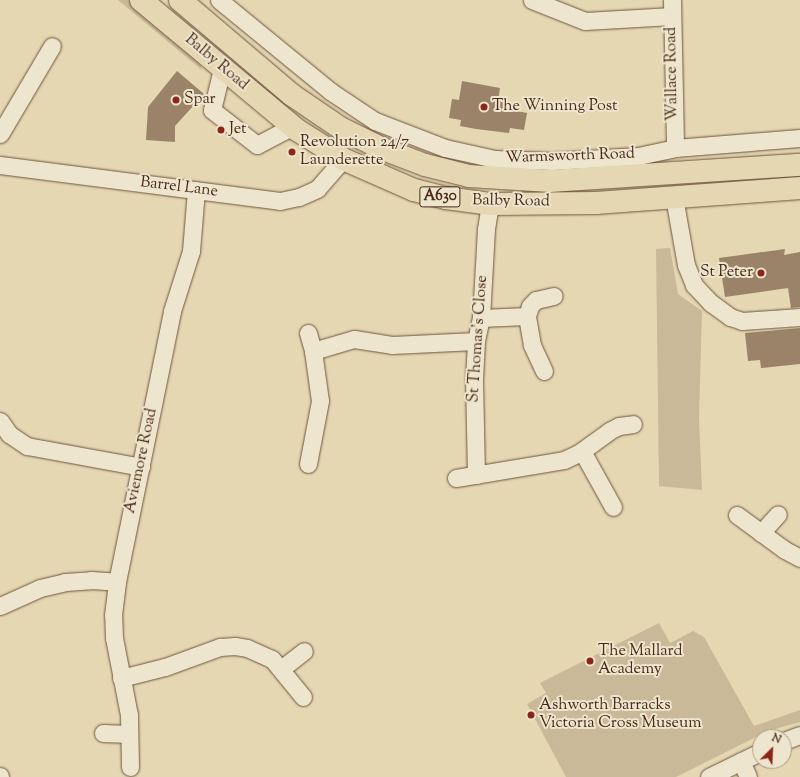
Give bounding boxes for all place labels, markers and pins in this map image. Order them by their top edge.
place label: Spar [184,90,216,110]
marker: Spar [171,95,181,105]
place label: The Winning Post [492,97,618,117]
marker: The Winning Post [479,102,489,112]
place label: Jet [229,120,246,140]
marker: Jet [216,125,226,135]
place label: Revolution 24/7 Launderette [300,133,409,171]
marker: Revolution 24/7 Launderette [287,147,297,157]
place label: St Peter [700,263,753,283]
marker: St Peter [756,268,766,278]
place label: The Mallard Academy [598,642,683,680]
marker: The Mallard Academy [585,656,595,666]
place label: Ashworth Barracks Victoria Cross Museum [539,696,701,734]
marker: Ashworth Barracks Victoria Cross Museum [526,710,536,720]

